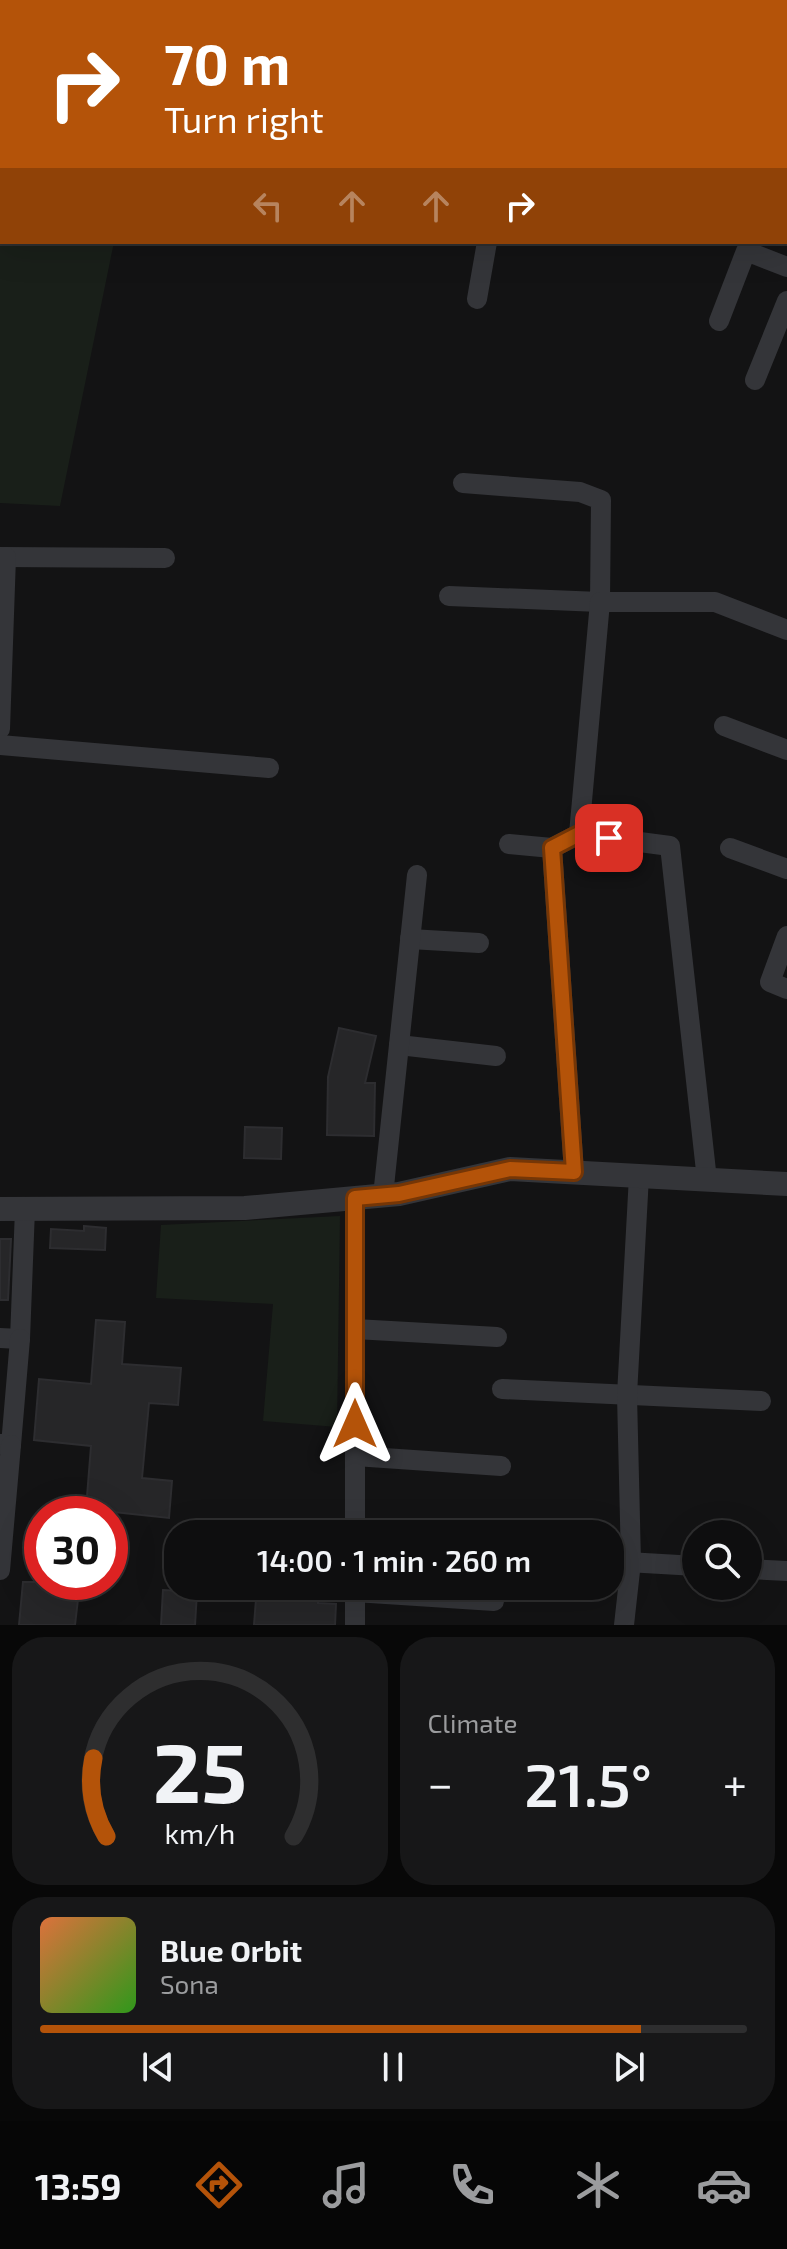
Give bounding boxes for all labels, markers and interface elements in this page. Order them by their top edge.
text: 70 m [164,29,290,96]
icon: right [32,32,136,136]
text: Turn right [164,97,324,140]
icon: left [246,184,290,228]
icon: ahead [330,184,374,228]
icon: ahead [414,184,458,228]
icon: right [498,184,542,228]
pin [575,804,643,872]
icon: arrive [587,816,631,860]
position arrow [313,1382,397,1466]
speed limit sign: 30 [24,1496,128,1600]
map controls [682,1520,762,1600]
button: search [682,1520,762,1600]
text: 14:00 · 1 min · 260 m [257,1542,531,1578]
text: Climate [428,1707,517,1738]
text: 25 [153,1720,247,1820]
text: 21.5° [524,1747,652,1819]
text: − [428,1756,453,1809]
text: + [723,1756,747,1809]
text: km/h [164,1815,235,1850]
text: Blue Orbit [160,1932,302,1968]
text: Sona [160,1968,219,1999]
icon: previous [136,2045,180,2089]
icon: pause [371,2045,415,2089]
icon: next [607,2045,651,2089]
icon: directions [191,2157,247,2213]
icon: music [318,2157,374,2213]
icon: phone [444,2157,500,2213]
icon: climate [570,2157,626,2213]
icon: car [696,2157,752,2213]
text: 13:59 [35,2164,121,2207]

